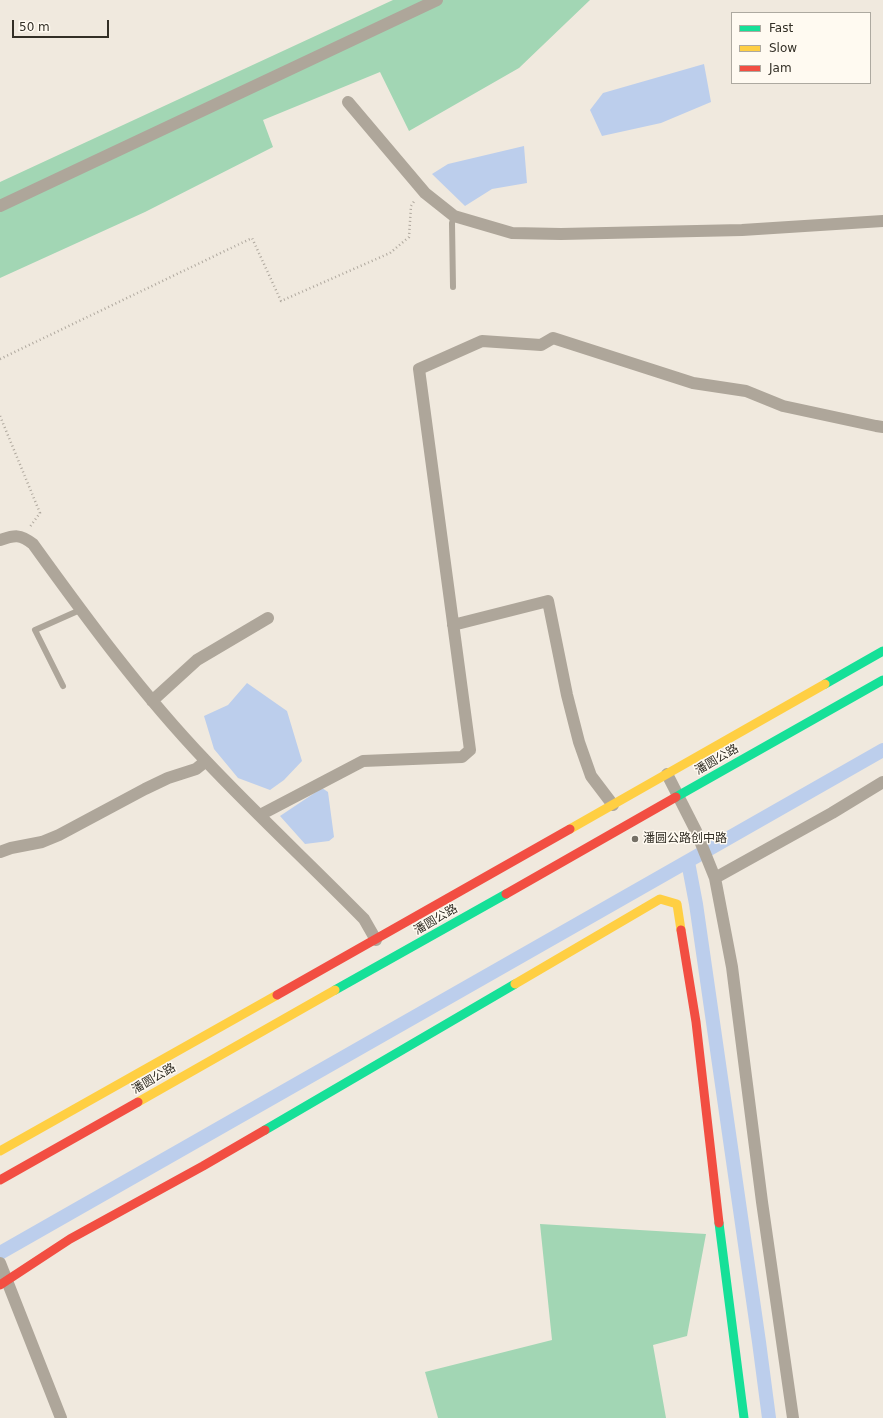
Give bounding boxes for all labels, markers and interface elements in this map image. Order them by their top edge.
scale bar [14,12,111,38]
legend [731,12,871,84]
text: 50 m [19,20,50,34]
text: Fast [769,21,793,35]
text: Slow [769,41,797,55]
text: Jam [769,61,792,75]
street label: 潘圆公路 [693,742,741,778]
place label: 潘圆公路创中路 [643,832,727,846]
marker: 潘圆公路创中路 [630,834,640,844]
street label: 潘圆公路 [412,902,460,938]
street label: 潘圆公路 [130,1061,178,1097]

